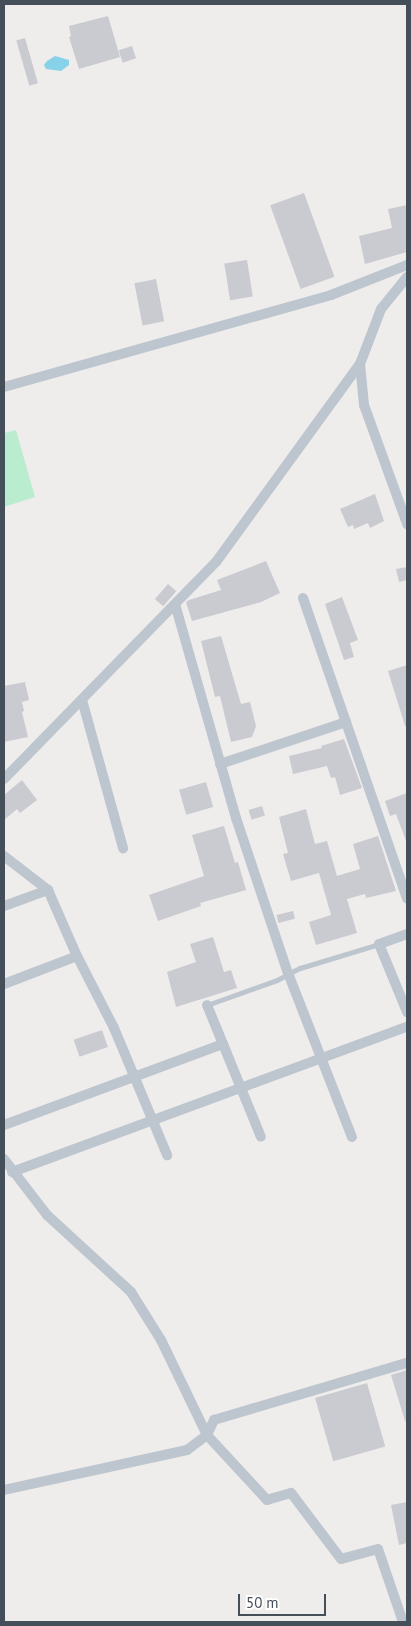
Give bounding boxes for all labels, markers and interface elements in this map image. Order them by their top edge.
scale bar [241,1584,328,1616]
text: 50 m [246,1593,279,1612]

